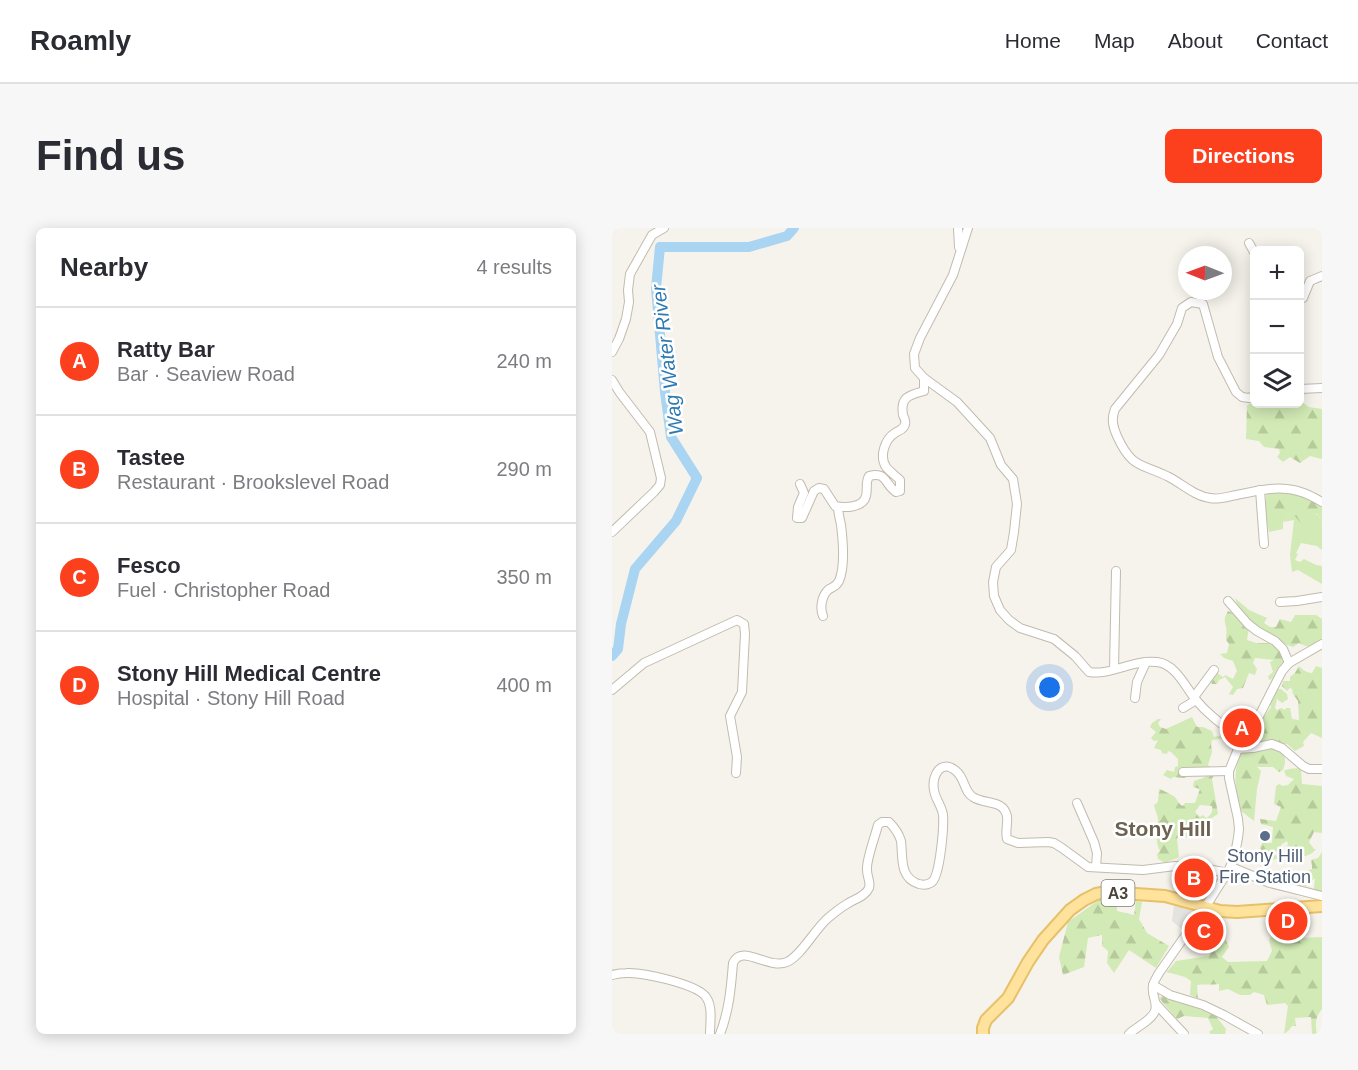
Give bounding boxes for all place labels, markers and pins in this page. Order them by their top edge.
pin: A [1222,706,1262,750]
marker: Stony Hill Fire Station [1258,829,1272,843]
place label: Stony Hill Fire Station [1219,846,1311,887]
pin: B [1174,856,1214,900]
pin: D [1268,898,1308,944]
pin: C [1184,908,1224,954]

